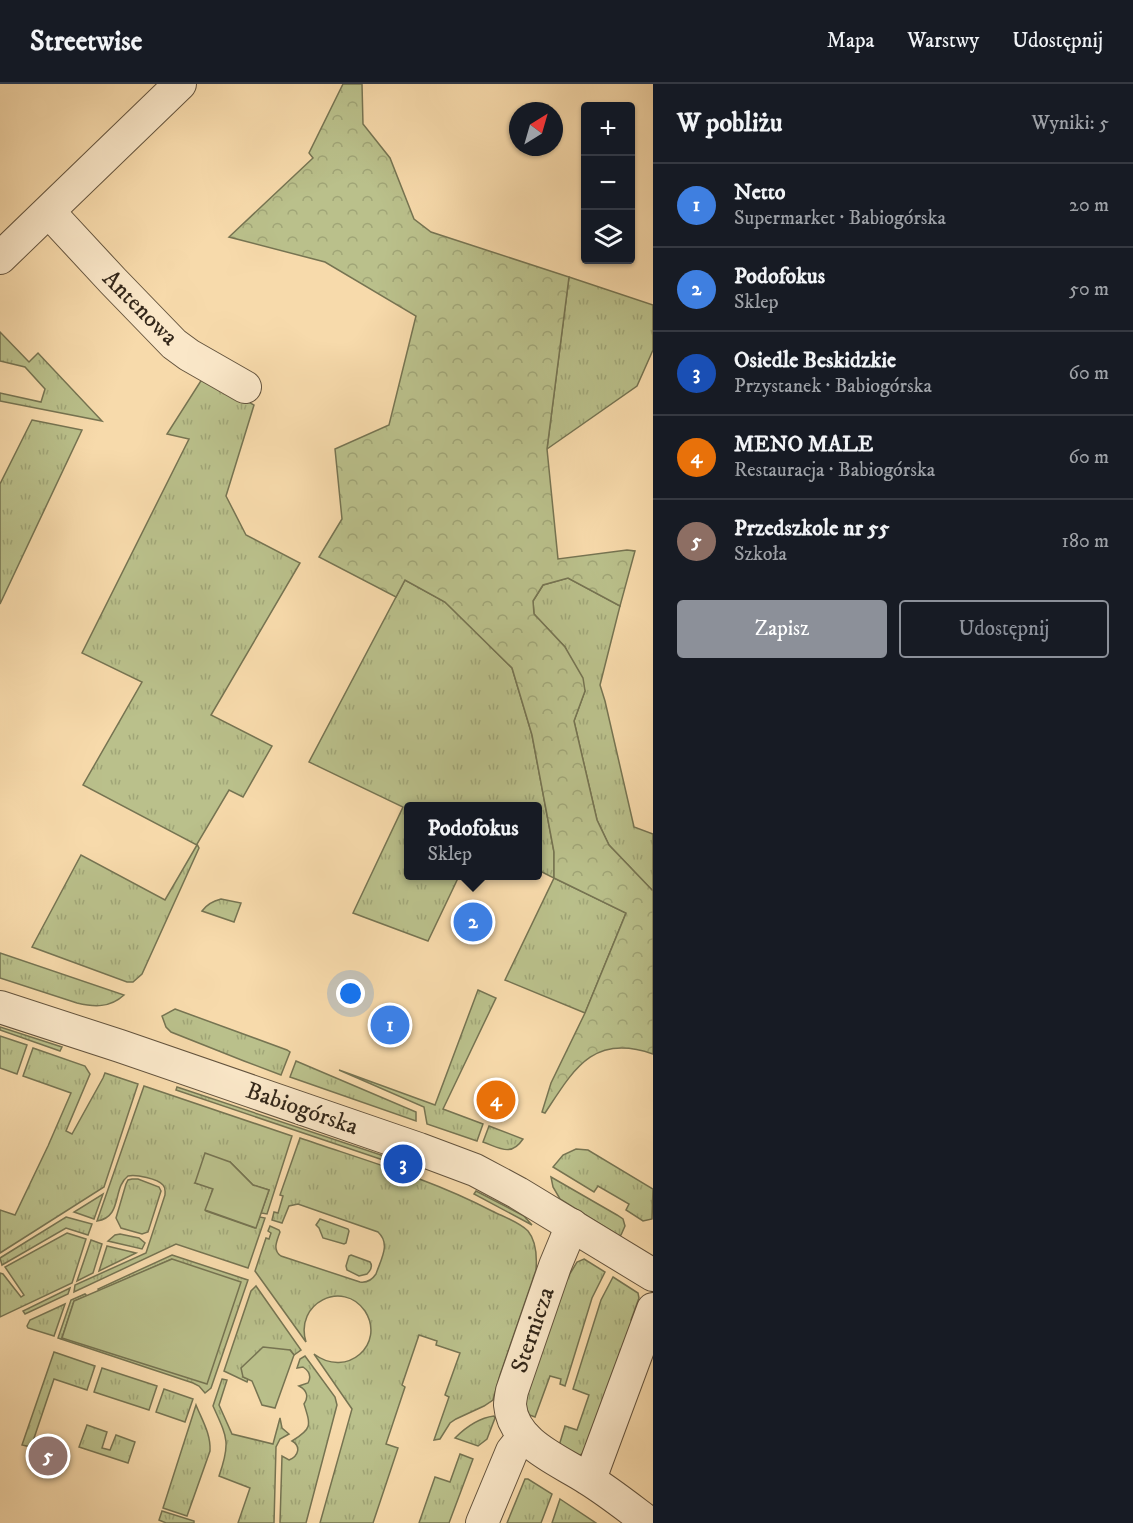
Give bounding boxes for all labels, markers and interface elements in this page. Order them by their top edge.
text: Streetwise [30,24,142,59]
text: Mapa [827,28,874,54]
text: Warstwy [907,28,979,54]
text: Udostępnij [1012,28,1103,54]
north arrow [509,102,563,156]
map controls [581,102,635,264]
button: + [581,102,635,156]
text: W pobliżu [677,107,782,140]
text: Wyniki: 5 [1032,111,1109,136]
button: − [581,156,635,210]
text: Netto [734,179,786,206]
text: 1 [693,193,700,218]
text: 20 m [1069,193,1109,218]
text: Supermarket · Babiogórska [734,206,946,231]
button: layers [581,210,635,264]
text: Podofokus [734,263,825,290]
street label: Antenowa [96,264,185,353]
text: 2 [692,277,701,302]
text: 50 m [1069,277,1109,302]
text: Sklep [734,290,779,315]
text: Osiedle Beskidzkie [734,347,896,374]
text: 3 [693,361,700,386]
text: 60 m [1069,361,1109,386]
text: Przystanek · Babiogórska [734,374,932,399]
text: MENO MALE [734,431,873,458]
text: 4 [691,445,702,470]
text: 60 m [1069,445,1109,470]
text: Restauracja · Babiogórska [734,458,935,483]
text: Przedszkole nr 55 [734,515,889,542]
text: 5 [692,529,701,554]
text: 180 m [1062,529,1109,554]
text: Szkoła [734,542,787,567]
button: Zapisz [677,600,887,658]
button: Udostępnij [899,600,1109,658]
popup [404,802,542,880]
text: Podofokus [428,815,518,842]
text: Sklep [428,842,472,867]
pin: 2 [454,900,492,944]
your location [336,979,365,1008]
pin: 1 [370,1002,410,1048]
street label: Babiogórska [242,1076,363,1142]
pin: 4 [476,1078,516,1122]
pin: 3 [384,1142,422,1186]
street label: Sternicza [504,1282,562,1377]
pin: 5 [28,1434,68,1478]

